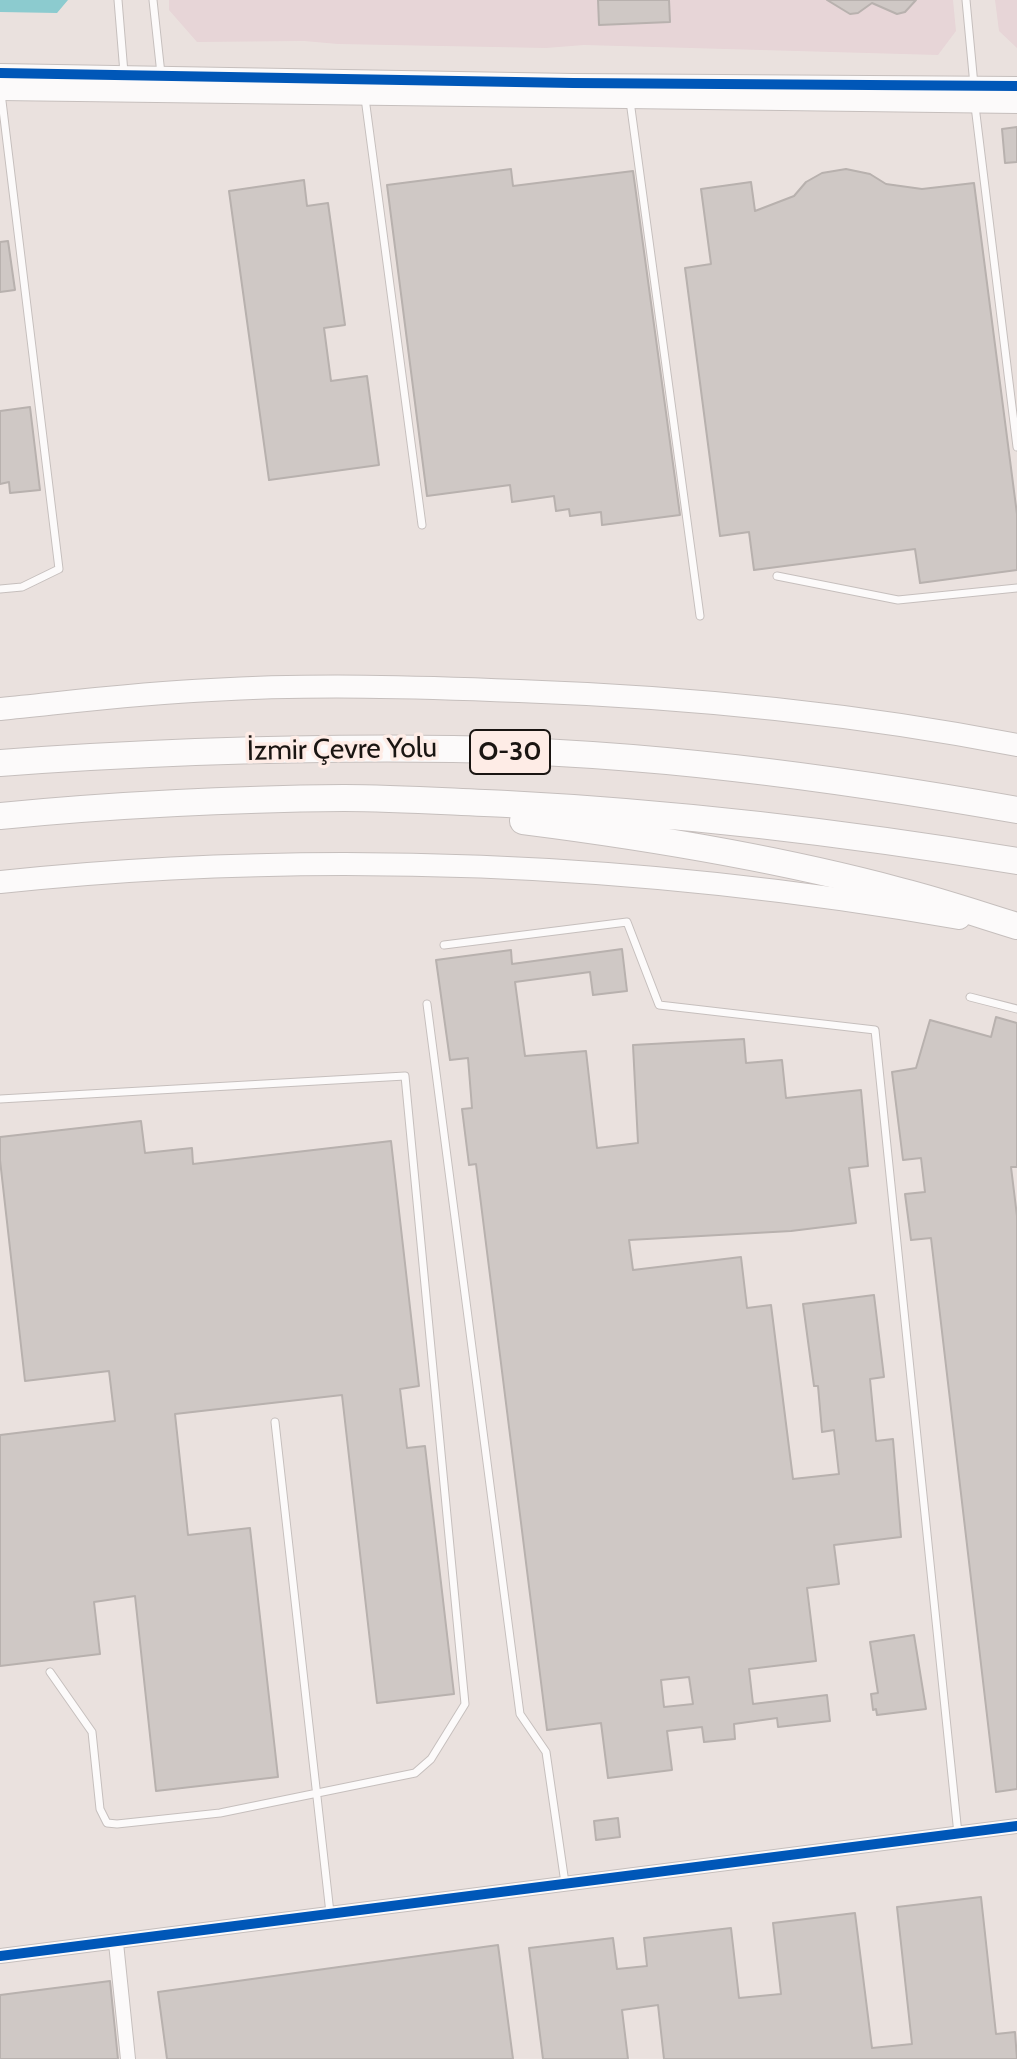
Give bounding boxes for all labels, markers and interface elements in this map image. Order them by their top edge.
road number: O-30 [470,730,550,774]
street label: İzmir Çevre Yolu [247,732,437,768]

